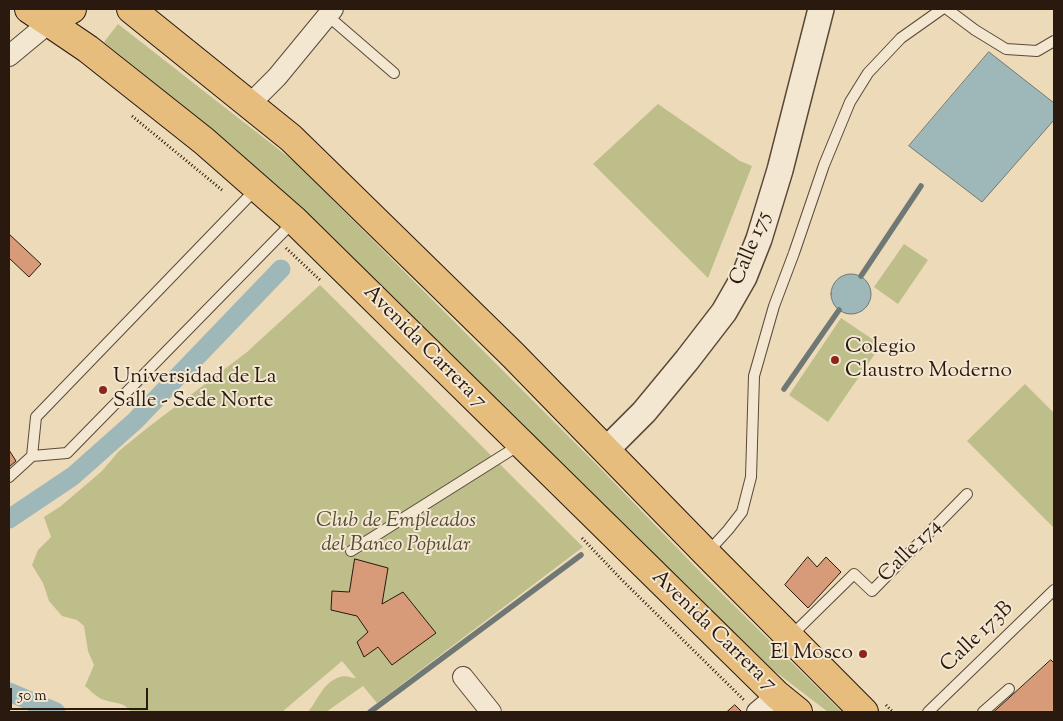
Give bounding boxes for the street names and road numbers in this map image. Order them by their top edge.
street label: Calle 175 [726,209,778,289]
street label: Avenida Carrera 7 [357,281,491,415]
street label: Calle 174 [874,515,948,589]
street label: Avenida Carrera 7 [645,566,781,698]
street label: Calle 173B [936,597,1020,679]

